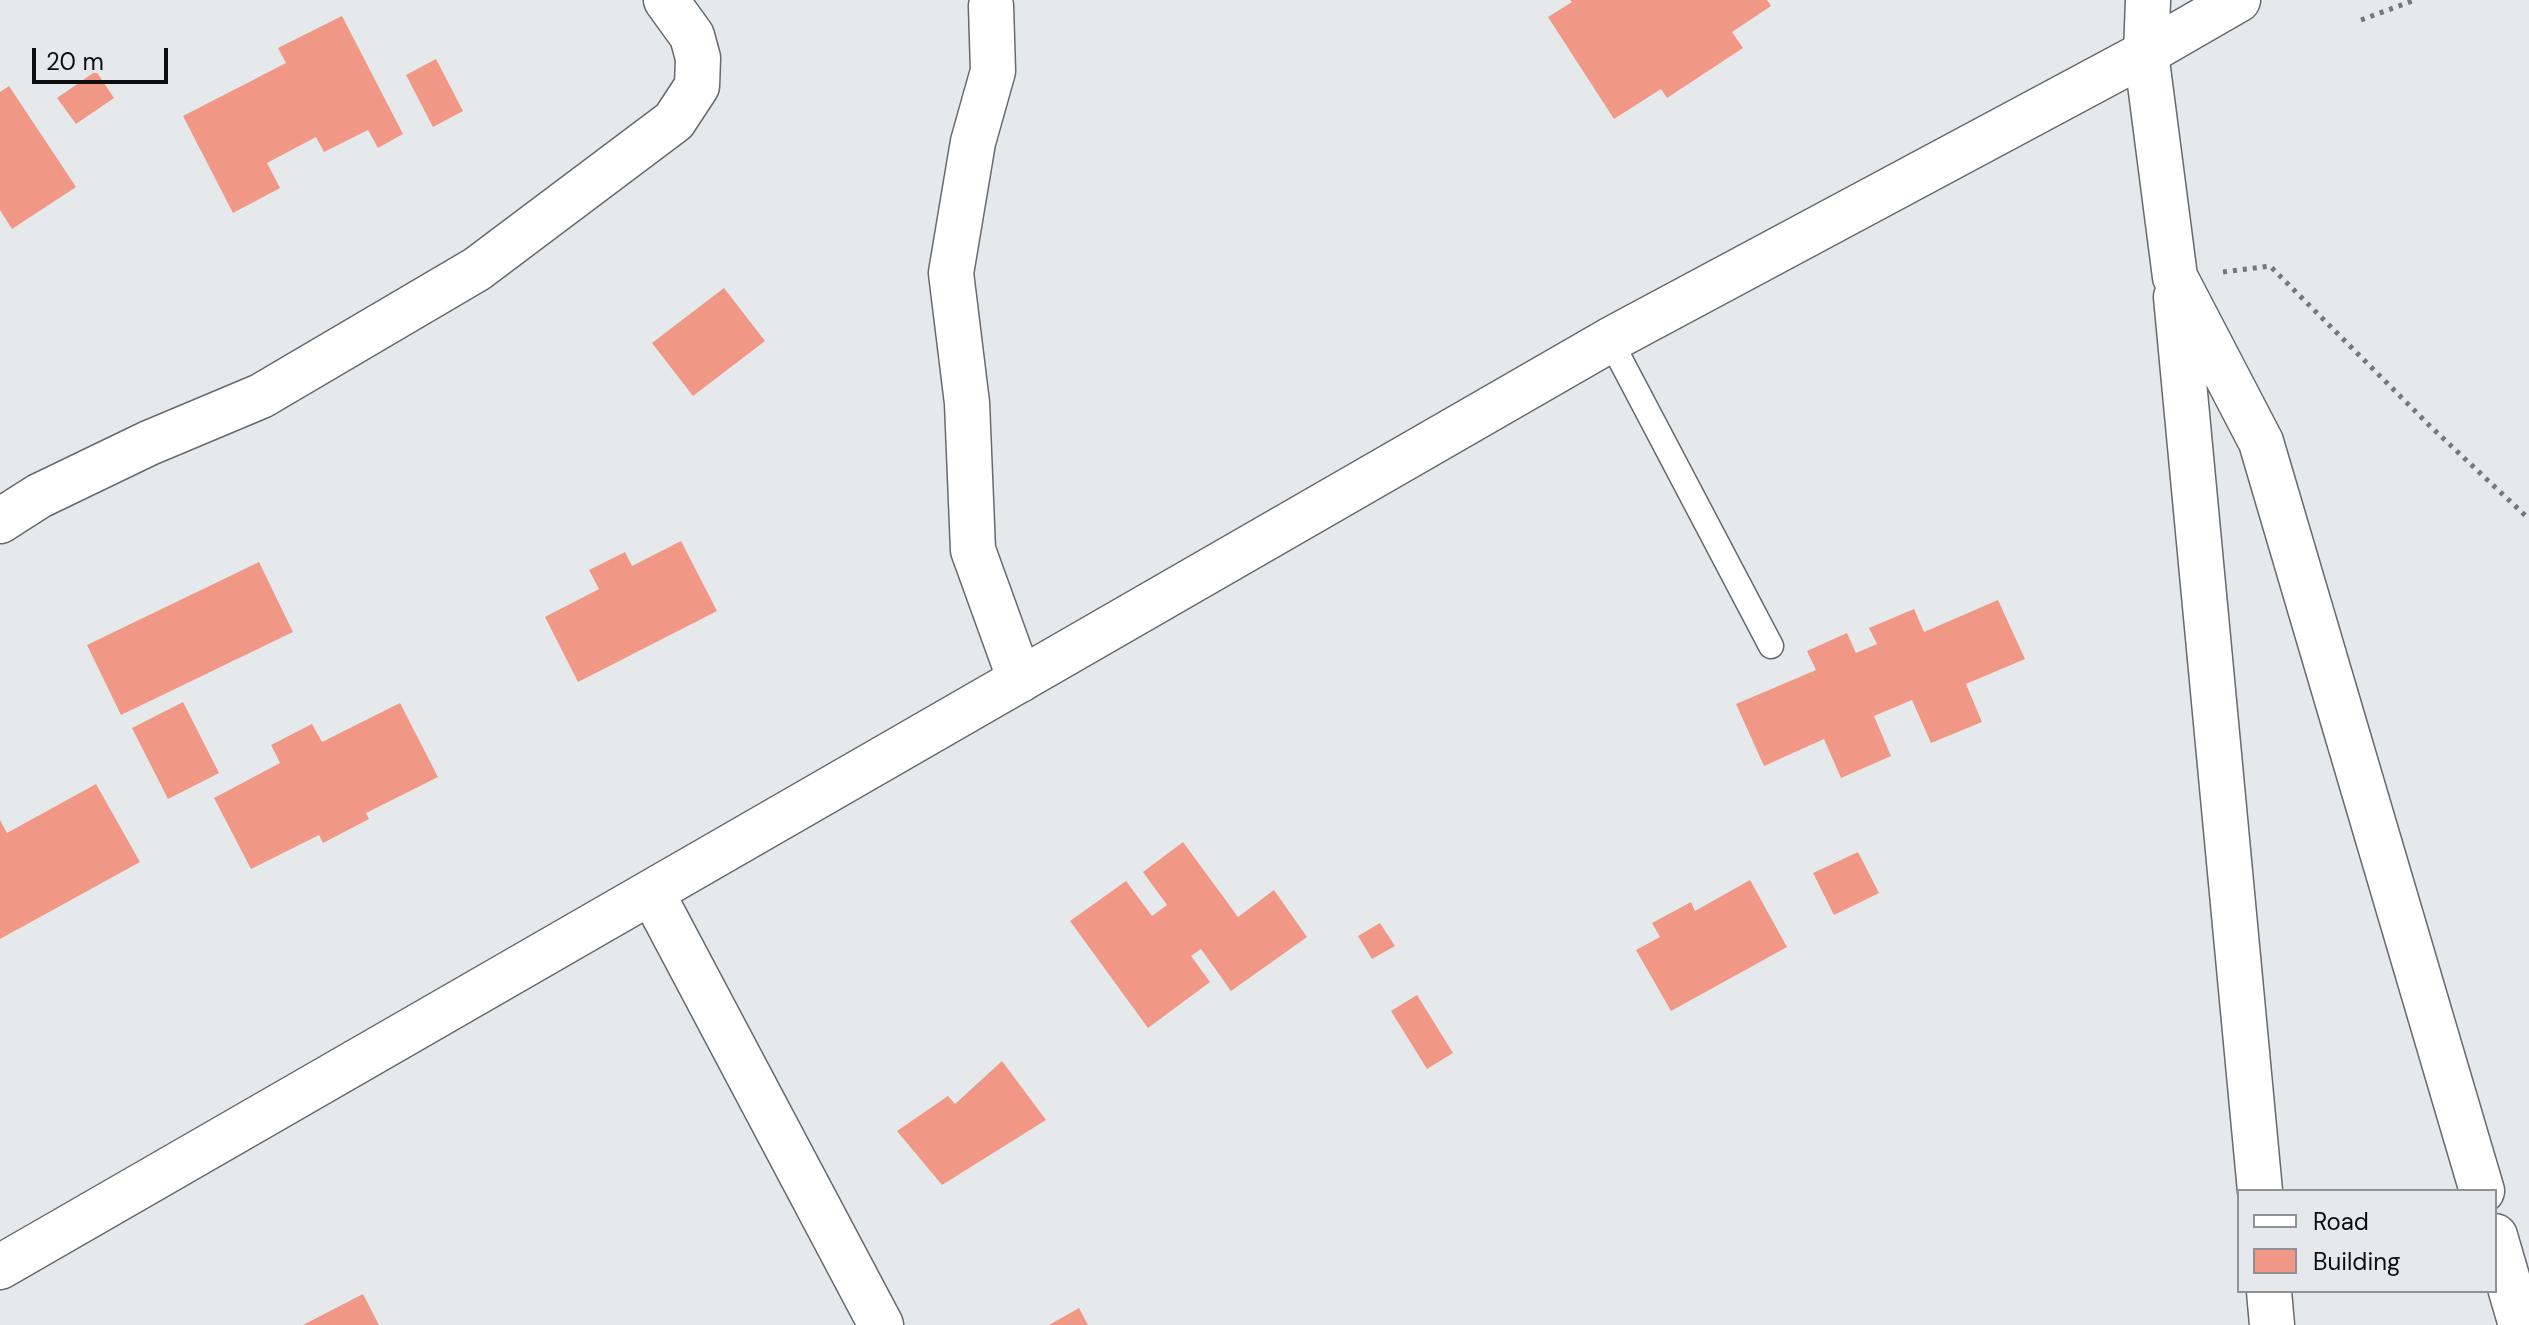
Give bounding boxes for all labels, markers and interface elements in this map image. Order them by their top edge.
scale bar [36,32,172,82]
text: 20 m [46,46,104,77]
legend [2237,1189,2497,1293]
text: Road [2313,1206,2369,1237]
text: Building [2313,1246,2400,1277]

